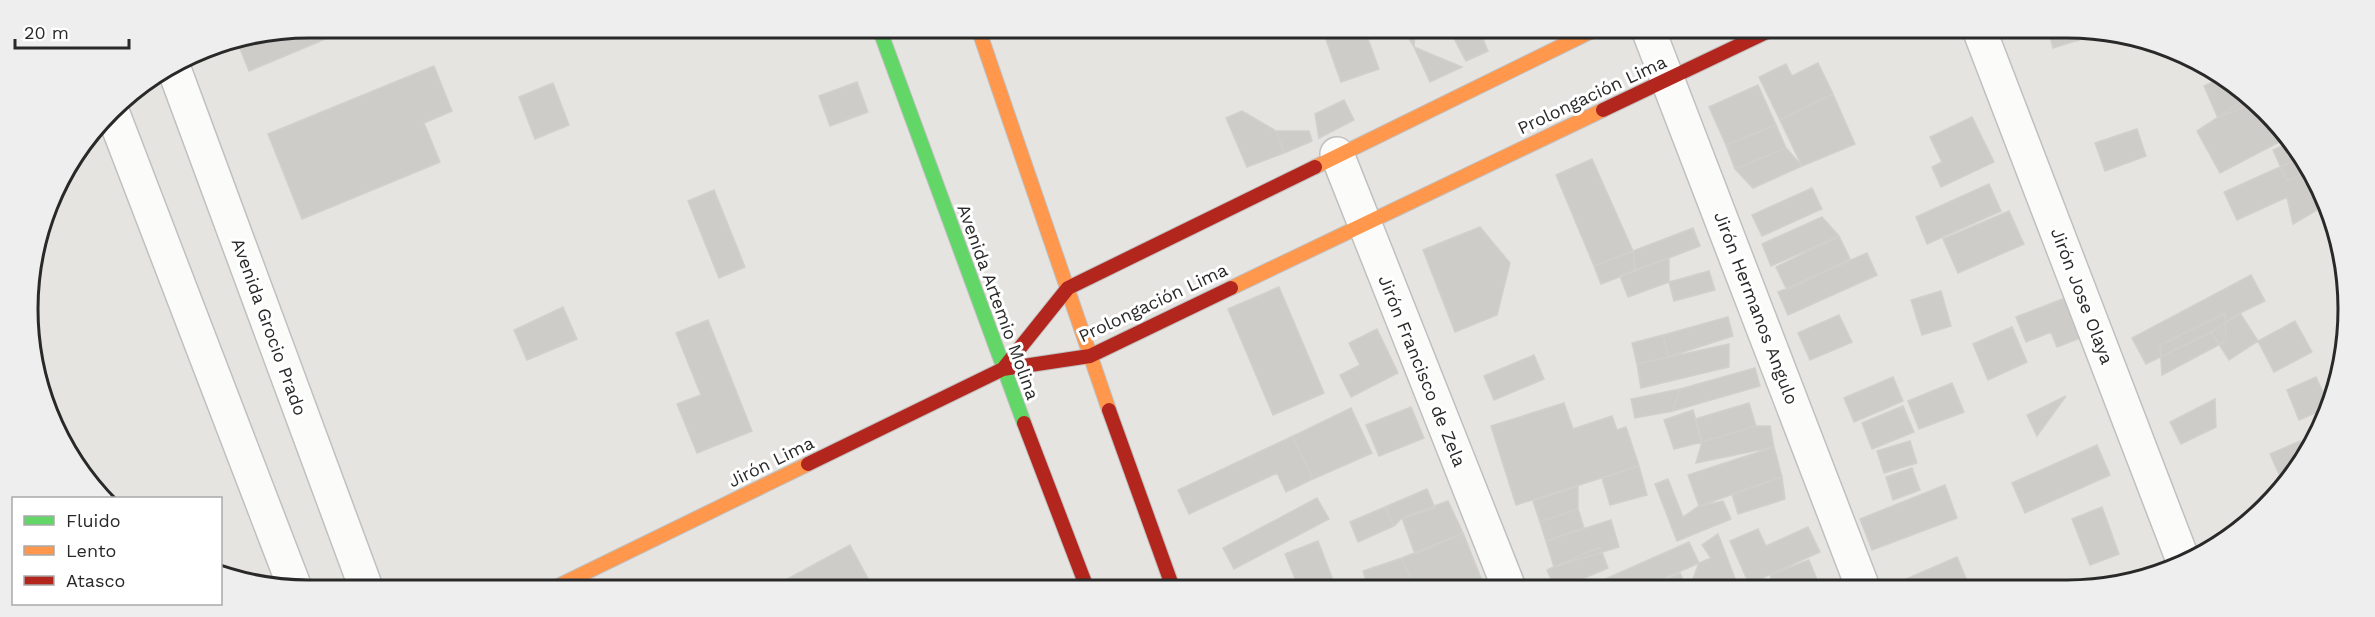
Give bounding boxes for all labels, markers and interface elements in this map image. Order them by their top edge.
scale bar [15,12,129,50]
text: 20 m [24,22,69,43]
street label: Prolongación Lima [1514,51,1670,138]
street label: Avenida Artemio Molina [953,201,1044,402]
street label: Jirón Hermanos Angulo [1710,208,1803,407]
street label: Jirón Jose Olaya [2047,225,2118,367]
street label: Avenida Grocio Prado [228,235,311,418]
street label: Prolongación Lima [1075,259,1231,346]
street label: Jirón Francisco de Zela [1374,272,1471,470]
street label: Jirón Lima [724,432,817,491]
legend [12,497,222,605]
text: Fluido [66,510,120,531]
text: Lento [66,540,116,561]
text: Atasco [66,570,125,591]

